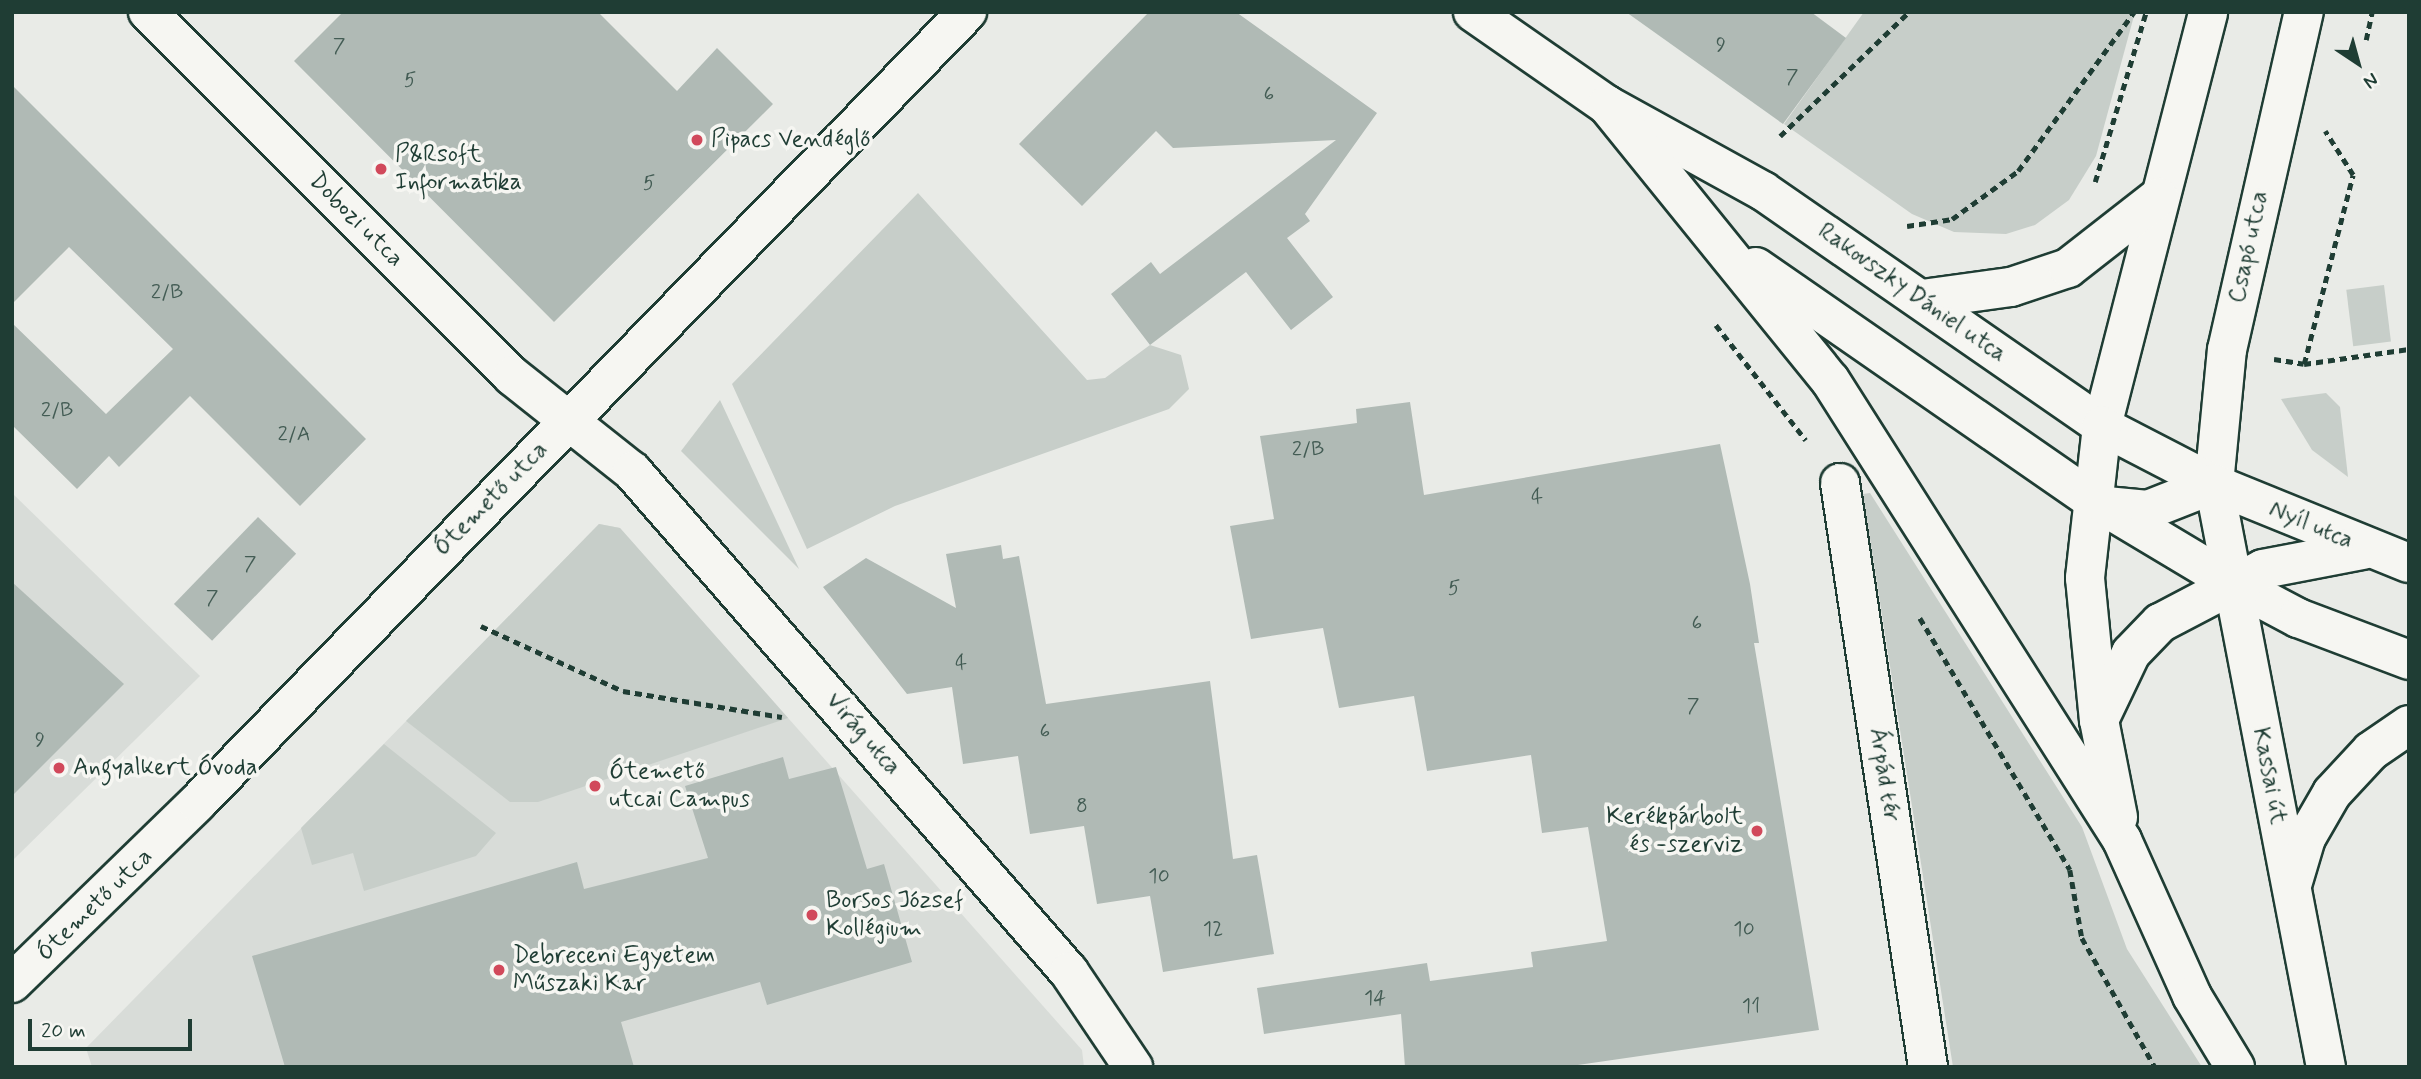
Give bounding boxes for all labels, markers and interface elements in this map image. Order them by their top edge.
north arrow [2323,28,2393,98]
house number: 9 [1716,32,1726,58]
house number: 7 [333,33,345,59]
house number: 7 [1786,64,1798,90]
house number: 5 [404,67,416,93]
text: N [2358,67,2383,94]
house number: 6 [1264,81,1274,107]
place label: Pipacs Vendéglő [711,126,867,154]
marker: Pipacs Vendéglő [689,132,705,148]
place label: P&Rsoft Informatika [395,141,522,197]
marker: P&Rsoft Informatika [373,161,389,177]
street label: Dobozi utca [303,167,409,273]
house number: 5 [643,170,655,196]
street label: Csapó utca [2223,188,2275,306]
street label: Rakovszky Dániel utca [1811,216,2013,370]
house number: 2/B [151,279,183,305]
house number: 2/B [41,397,73,423]
house number: 2/A [277,421,311,447]
street label: Ótemető utca [428,436,554,562]
house number: 2/B [1292,436,1324,462]
house number: 4 [1531,484,1543,510]
street label: Nyíl utca [2262,493,2360,557]
house number: 7 [244,551,256,577]
house number: 5 [1448,575,1460,601]
house number: 7 [206,585,218,611]
house number: 6 [1692,610,1702,636]
house number: 4 [955,650,967,676]
street label: Virág utca [817,684,909,784]
house number: 7 [1687,693,1699,719]
house number: 6 [1040,718,1050,744]
street label: Árpád tér [1862,723,1906,827]
street label: Kassai út [2246,725,2292,827]
house number: 9 [35,727,45,753]
place label: Angyalkert Óvoda [73,754,258,782]
place label: Ótemető utcai Campus [609,758,750,814]
marker: Angyalkert Óvoda [51,760,67,776]
marker: Ótemető utcai Campus [587,778,603,794]
house number: 8 [1076,793,1088,819]
place label: Kerékpárbolt és -szerviz [1606,803,1743,859]
marker: Kerékpárbolt és -szerviz [1749,823,1765,839]
street label: Ótemető utca [31,843,159,967]
house number: 10 [1148,863,1170,889]
place label: Borsos József Kollégium [826,887,965,943]
marker: Borsos József Kollégium [804,907,820,923]
house number: 12 [1203,916,1223,942]
house number: 10 [1733,916,1755,942]
place label: Debreceni Egyetem Műszaki Kar [513,942,712,998]
marker: Debreceni Egyetem Műszaki Kar [491,962,507,978]
house number: 14 [1364,985,1386,1011]
house number: 11 [1742,993,1760,1019]
scale bar [32,1006,196,1050]
text: 20 m [41,1017,86,1045]

